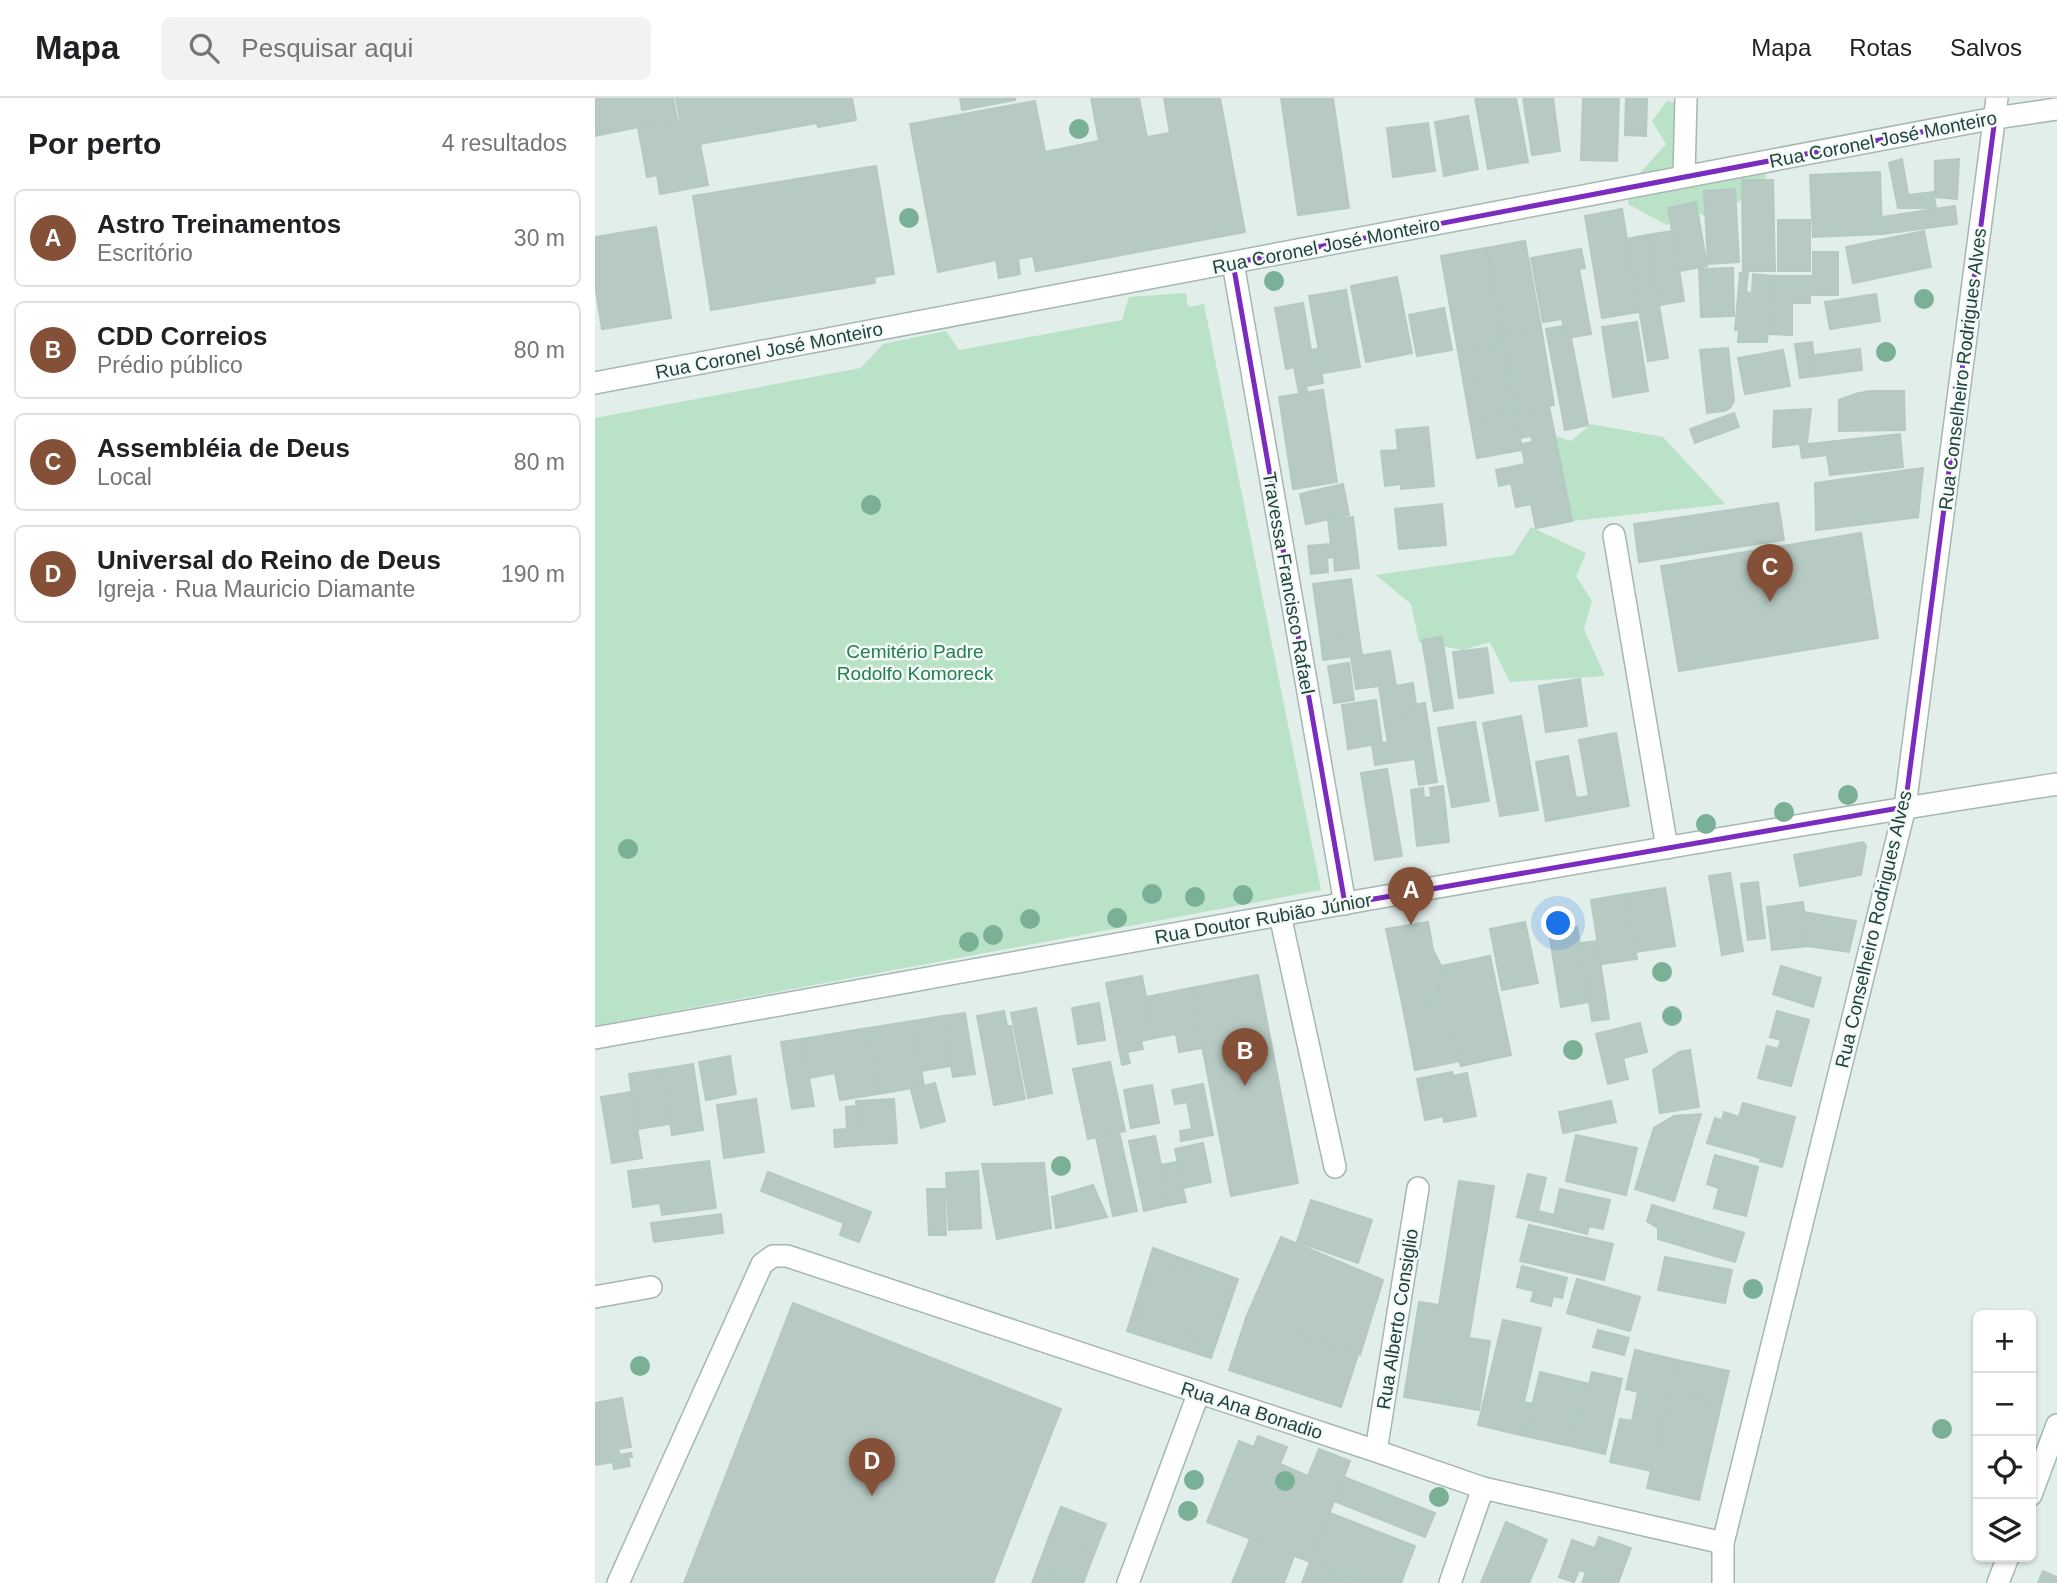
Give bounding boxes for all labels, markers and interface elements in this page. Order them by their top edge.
search box [161,17,651,80]
text: Mapa [35,29,119,66]
icon: search [185,29,223,67]
text: Pesquisar aqui [241,33,413,63]
text: Mapa [1751,34,1811,61]
text: Rotas [1849,34,1912,61]
text: Salvos [1950,34,2022,61]
street label: Rua Coronel José Monteiro [1768,107,1999,172]
text: Por perto [28,127,161,160]
text: 4 resultados [442,130,567,156]
text: Astro Treinamentos [97,209,341,239]
street label: Rua Coronel José Monteiro [1211,213,1442,278]
text: A [45,225,61,251]
text: 30 m [514,225,565,251]
street label: Rua Conselheiro Rodrigues Alves [1935,227,1990,511]
text: Escritório [97,240,193,266]
street label: Rua Coronel José Monteiro [654,318,885,383]
text: CDD Correios [97,321,267,351]
text: B [45,337,61,363]
text: 80 m [514,337,565,363]
text: Prédio público [97,352,243,378]
text: Assembléia de Deus [97,433,350,463]
text: C [45,449,61,475]
text: 80 m [514,449,565,475]
text: Local [97,464,152,490]
street label: Travessa Francisco Rafael [1259,470,1318,696]
pin: C [1747,544,1793,602]
text: Universal do Reino de Deus [97,545,441,575]
text: D [45,561,61,587]
text: 190 m [501,561,565,587]
text: Igreja · Rua Mauricio Diamante [97,576,415,602]
park label: Cemitério Padre Rodolfo Komoreck [837,641,994,684]
street label: Rua Conselheiro Rodrigues Alves [1831,788,1916,1070]
pin: A [1388,867,1434,925]
street label: Rua Doutor Rubião Júnior [1153,889,1374,948]
your location [1541,906,1575,940]
pin: B [1222,1028,1268,1086]
street label: Rua Alberto Consiglio [1373,1227,1422,1411]
map controls [1973,1310,2036,1562]
button: + [1973,1310,2036,1373]
button: − [1973,1373,2036,1436]
street label: Rua Ana Bonadio [1178,1378,1325,1443]
button: locate [1973,1436,2036,1499]
pin: D [849,1438,895,1496]
button: layers [1973,1499,2036,1562]

